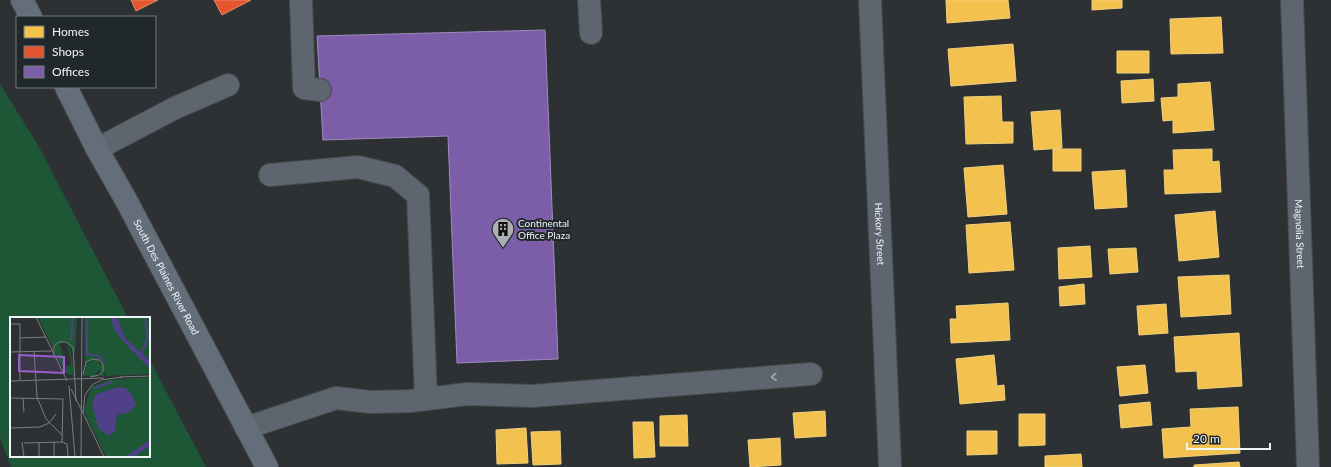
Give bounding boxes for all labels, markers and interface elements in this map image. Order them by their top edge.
legend [16,16,156,88]
text: Homes [52,24,89,39]
text: Shops [52,44,84,59]
text: Offices [52,64,89,79]
street label: Magnolia Street [1293,199,1307,269]
street label: Hickory Street [873,202,887,266]
building icon: Continental Office Plaza [490,216,516,249]
street label: South Des Plaines River Road [131,217,202,337]
place label: Continental Office Plaza [518,217,570,241]
inset map [10,317,150,457]
one-way arrow [771,373,777,382]
scale bar [1187,425,1270,451]
text: 20 m [1193,431,1220,446]

